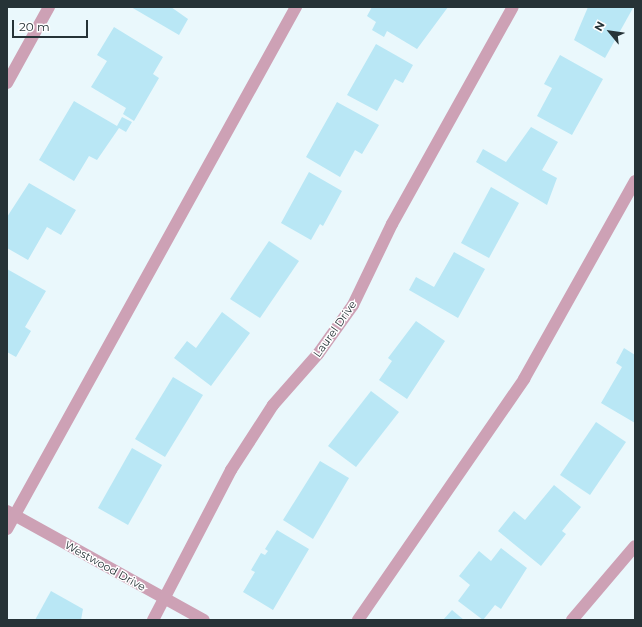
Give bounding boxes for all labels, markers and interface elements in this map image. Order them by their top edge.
scale bar [14,12,90,38]
north arrow [590,12,630,52]
text: 20 m [19,19,50,34]
text: N [591,19,608,33]
street label: Laurel Drive [311,298,359,360]
street label: Westwood Drive [62,538,148,594]

